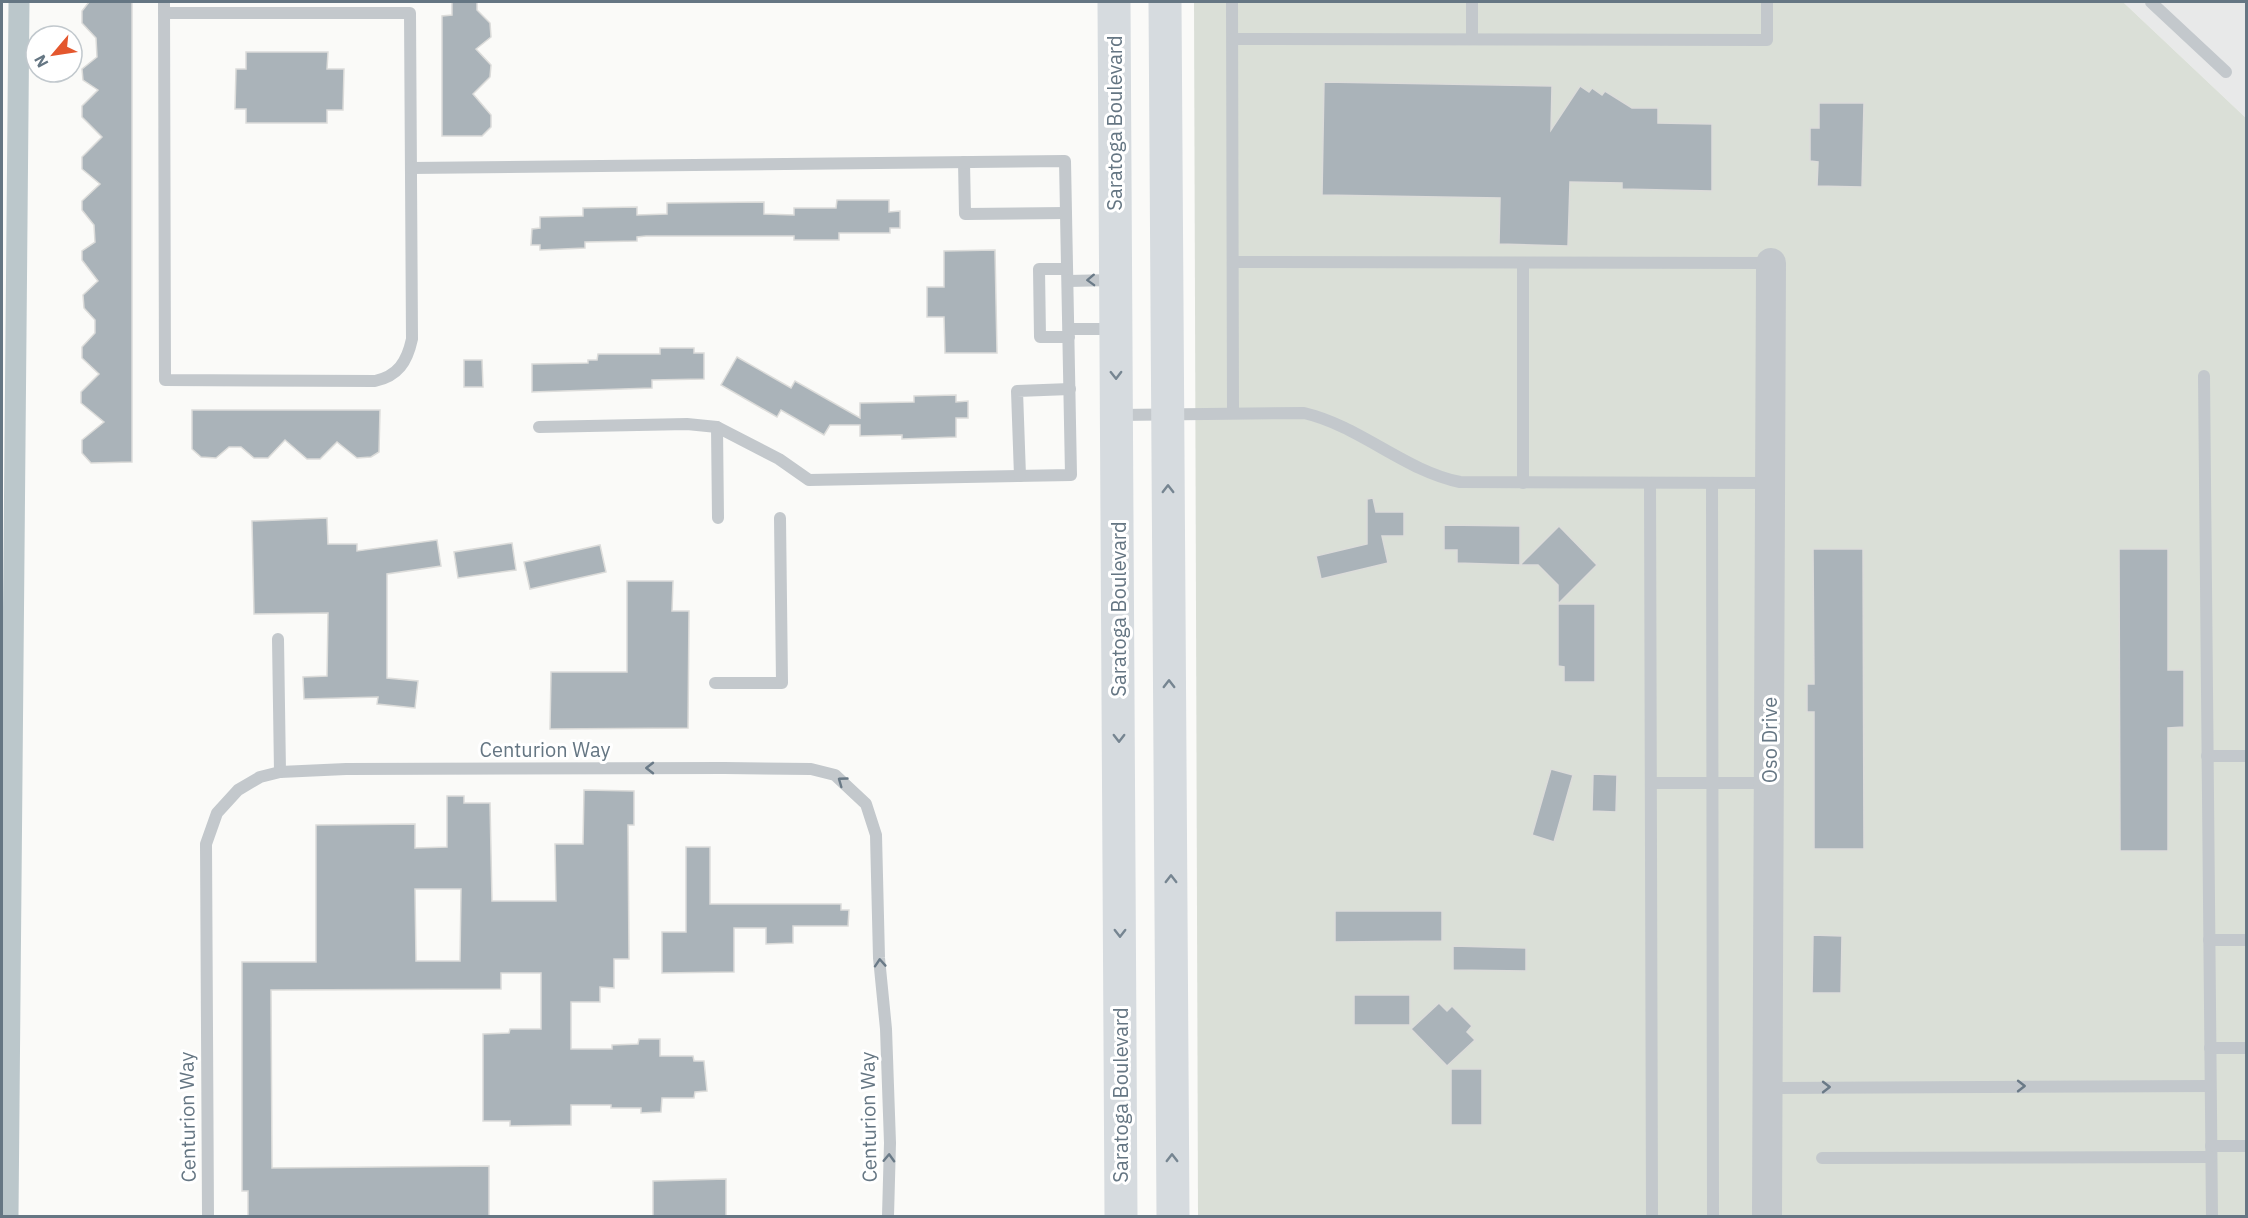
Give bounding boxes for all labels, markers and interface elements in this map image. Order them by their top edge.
north arrow [24,24,84,84]
street label: Saratoga Boulevard [1101,35,1128,211]
text: N [29,51,52,71]
one-way arrow [1086,274,1095,287]
one-way arrow [1109,370,1122,379]
one-way arrow [1162,485,1174,494]
street label: Saratoga Boulevard [1105,521,1132,697]
one-way arrow [1163,680,1175,689]
street label: Oso Drive [1756,697,1783,783]
one-way arrow [1112,733,1125,742]
street label: Centurion Way [480,736,610,763]
one-way arrow [645,762,654,774]
one-way arrow [837,777,848,788]
one-way arrow [1165,875,1177,884]
one-way arrow [1113,928,1126,937]
one-way arrow [874,959,887,968]
street label: Saratoga Boulevard [1107,1007,1134,1183]
street label: Centurion Way [172,1051,202,1183]
street label: Centurion Way [853,1051,883,1183]
one-way arrow [2016,1080,2025,1093]
one-way arrow [1821,1081,1830,1093]
one-way arrow [883,1154,896,1163]
one-way arrow [1166,1154,1179,1163]

